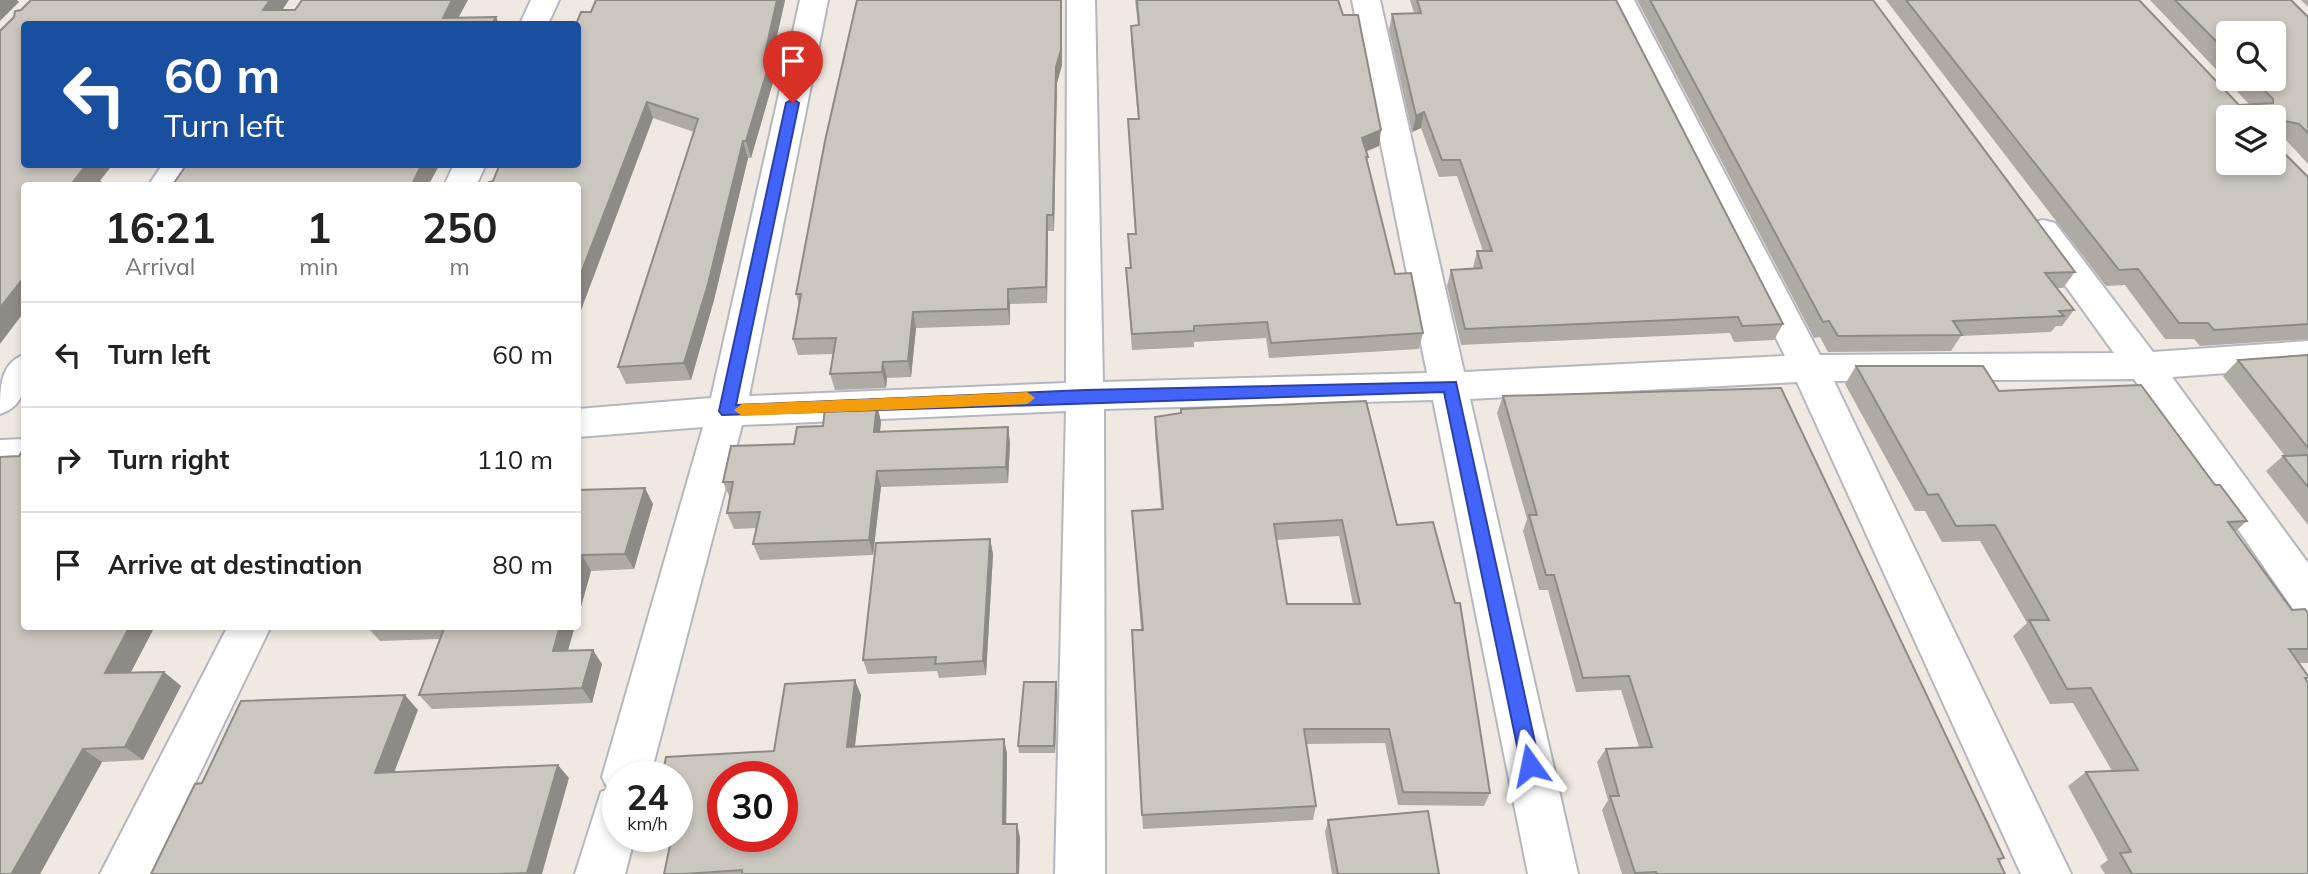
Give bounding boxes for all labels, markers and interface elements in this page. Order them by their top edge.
map controls [2216,21,2286,175]
button: search [2216,21,2286,91]
pin [763,31,823,103]
icon: arrive [774,42,812,80]
text: 60 m [164,44,280,105]
icon: left [49,49,140,140]
text: Turn left [164,105,284,145]
button: layers [2216,105,2286,175]
text: 16:21 [105,201,216,254]
text: 1 [306,201,331,254]
text: 250 [422,201,497,254]
text: Arrival [125,252,195,281]
text: min [299,252,338,281]
text: m [450,252,470,281]
icon: left [49,336,87,374]
text: Turn left [108,338,210,371]
text: 60 m [492,338,553,371]
icon: right [49,441,87,479]
text: Turn right [108,443,229,476]
text: 110 m [477,443,553,476]
icon: arrive [49,546,87,584]
text: Arrive at destination [108,548,363,581]
text: 80 m [492,548,553,581]
position arrow [1493,728,1567,802]
speed limit sign: 30 [707,761,798,852]
text: 24 [626,775,669,819]
text: km/h [627,812,668,835]

